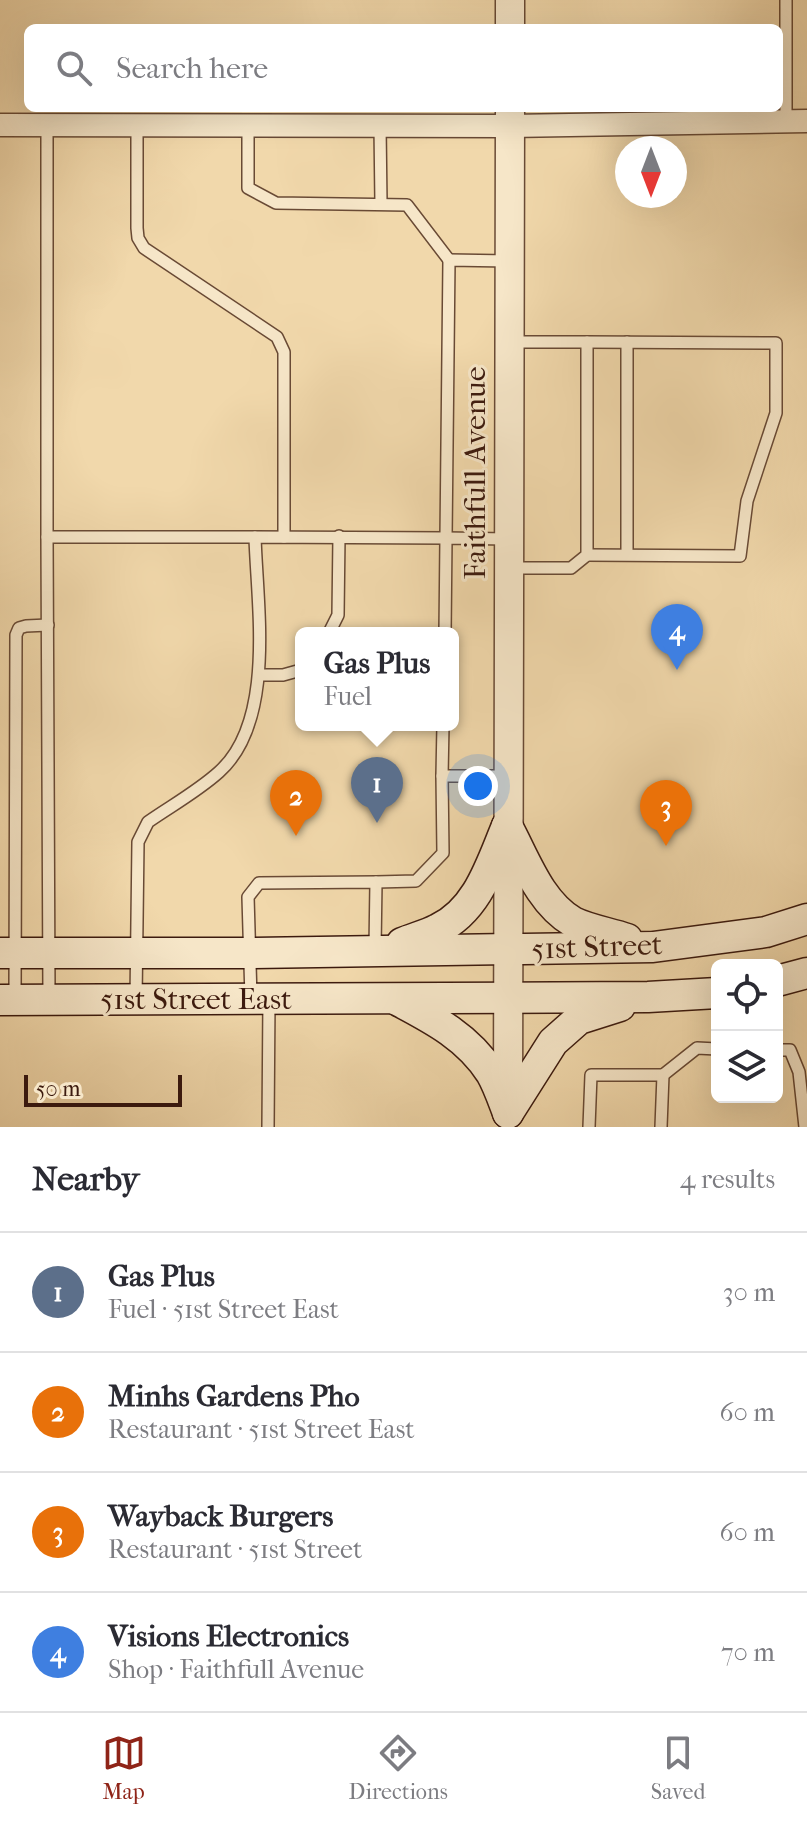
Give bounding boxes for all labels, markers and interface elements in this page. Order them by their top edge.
search box [24,24,783,112]
icon: search [52,46,96,90]
text: Search here [116,51,268,86]
north arrow [615,136,687,208]
street label: Faithfull Avenue [458,366,493,580]
pin: 4 [651,604,703,670]
popup [295,627,459,731]
text: Gas Plus [324,646,430,681]
text: Fuel [324,681,372,712]
pin: 1 [351,757,403,823]
your location [458,766,498,806]
pin: 2 [270,770,322,836]
pin: 3 [640,780,692,846]
street label: 51st Street [531,927,663,967]
map controls [711,959,783,1103]
button: locate [711,959,783,1031]
street label: 51st Street East [100,982,292,1017]
button: layers [711,1031,783,1103]
scale bar [24,1071,182,1107]
text: 50 m [36,1076,81,1102]
text: Nearby [32,1159,139,1199]
text: 4 results [680,1164,775,1195]
text: Gas Plus [108,1259,215,1294]
text: 1 [53,1277,63,1308]
text: 30 m [723,1277,775,1308]
text: Fuel · 51st Street East [108,1294,339,1325]
text: Minhs Gardens Pho [108,1379,360,1414]
text: 2 [51,1397,65,1428]
text: 60 m [719,1397,775,1428]
text: Restaurant · 51st Street East [108,1414,415,1445]
text: Wayback Burgers [108,1499,333,1534]
text: 3 [53,1517,63,1548]
text: 60 m [719,1517,775,1548]
text: Restaurant · 51st Street [108,1534,362,1565]
text: Visions Electronics [108,1619,349,1654]
text: 4 [50,1637,66,1668]
text: 70 m [721,1637,775,1668]
text: Shop · Faithfull Avenue [108,1654,364,1685]
tab: Map [102,1731,146,1805]
tab: Directions [349,1731,448,1805]
tab: Saved [651,1731,705,1805]

